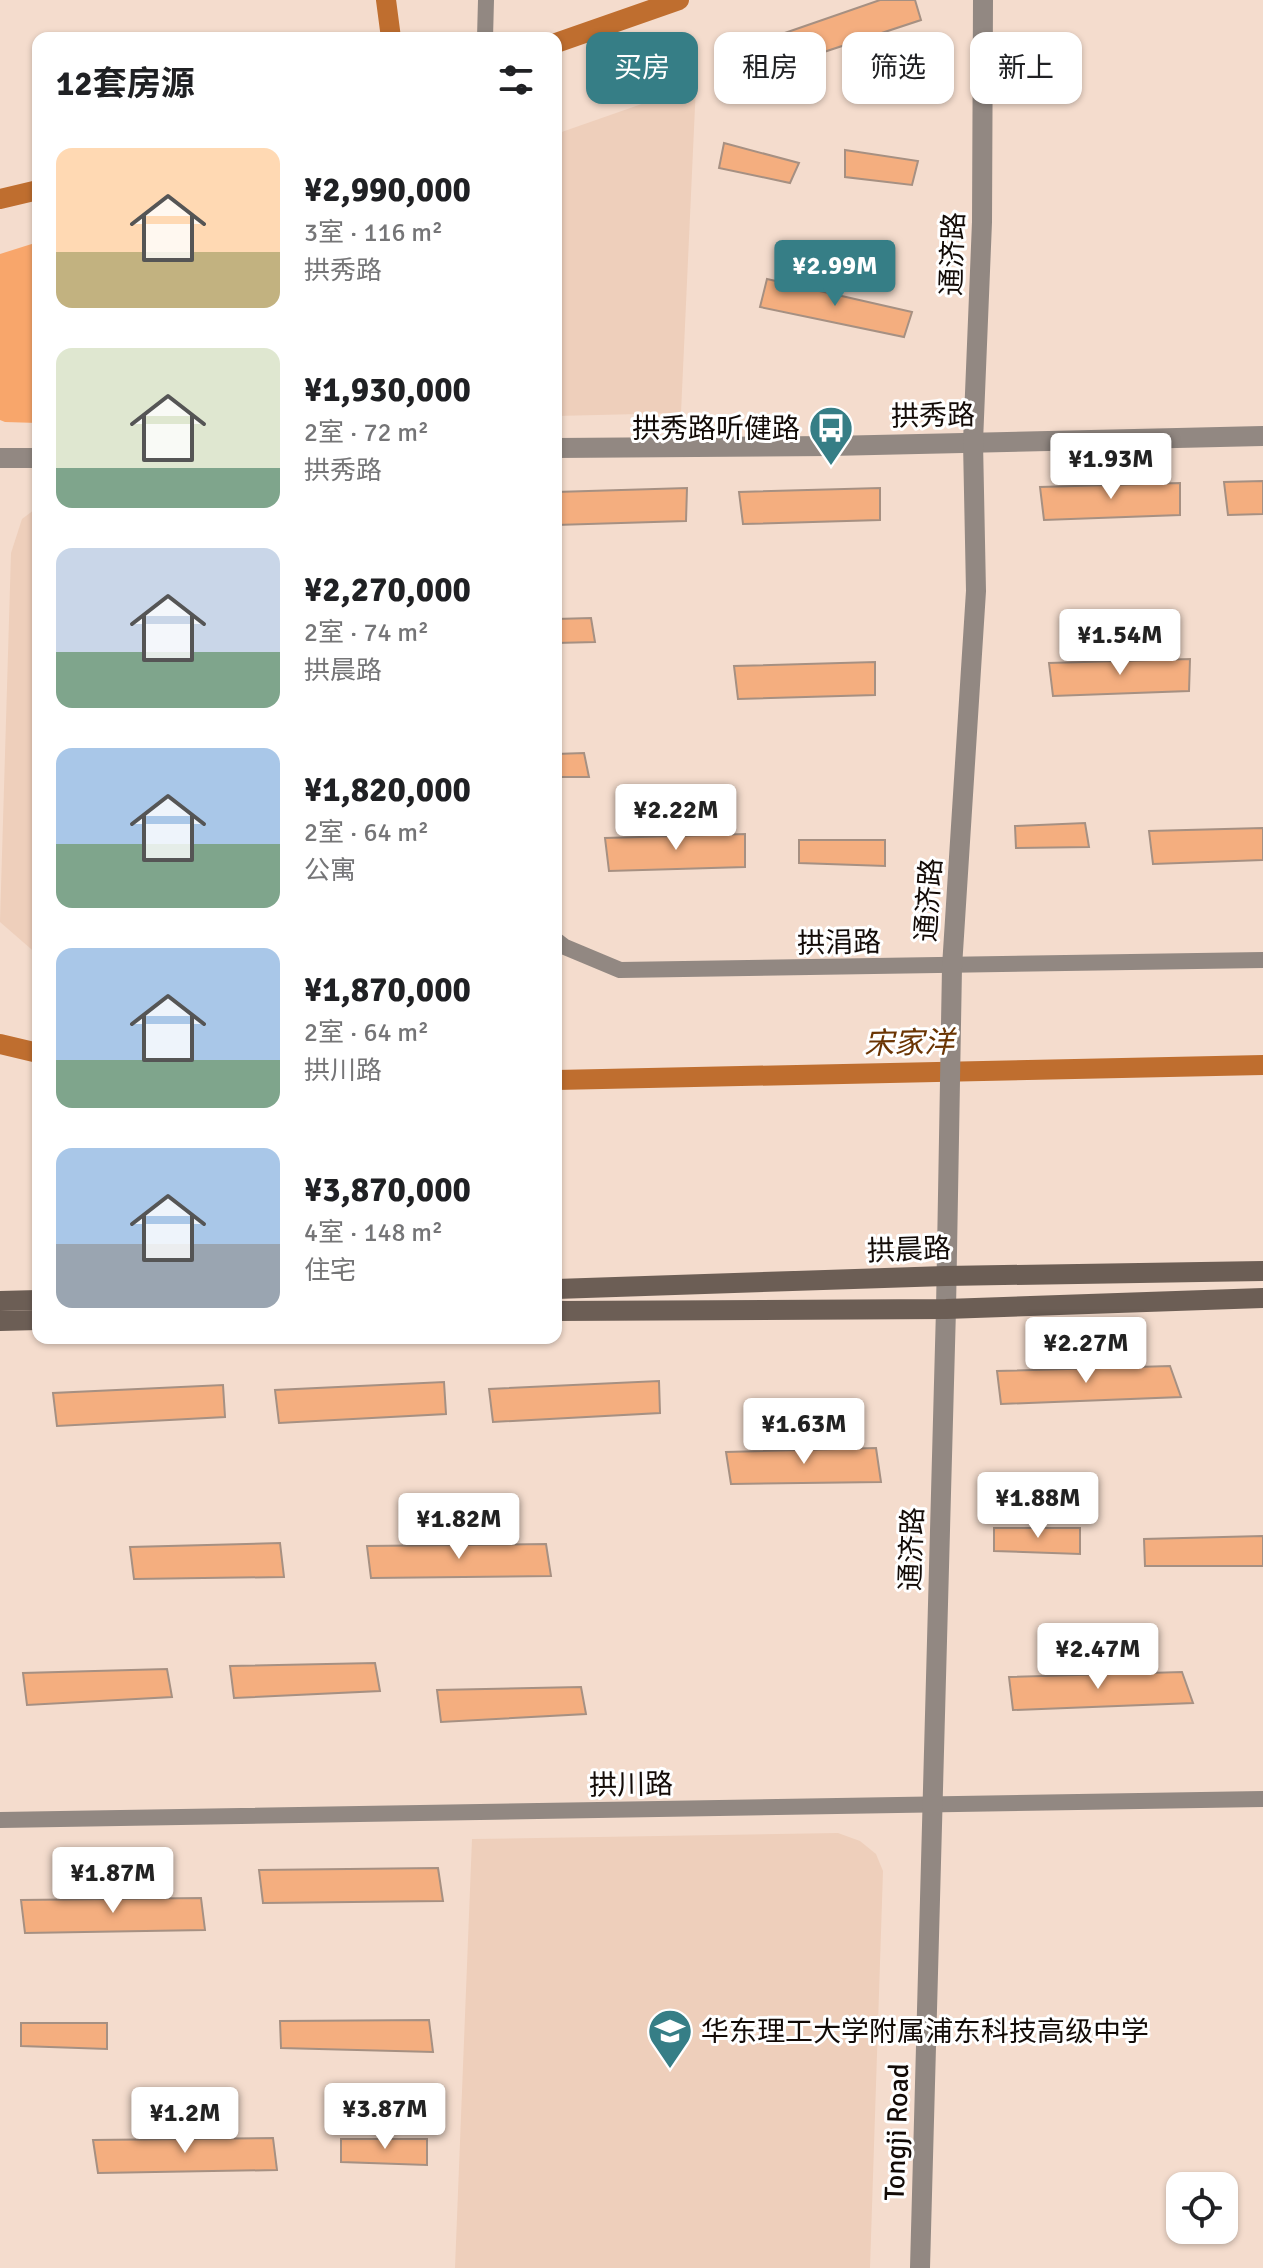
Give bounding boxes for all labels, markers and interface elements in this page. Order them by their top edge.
chip: 买房 [586,32,698,104]
chip: 租房 [714,32,826,104]
chip: 筛选 [842,32,954,104]
chip: 新上 [970,32,1082,104]
icon: filters [494,58,538,102]
text: 12套房源 [56,63,195,105]
text: ¥2,990,000 [304,169,471,211]
icon: home [120,180,216,276]
street label: 通济路 [935,211,971,297]
text: 3室 · 116 m² [304,217,443,249]
pin: ¥2.99M [770,240,900,308]
text: ¥2.99M [792,250,878,282]
text: 拱秀路 [304,255,382,287]
text: ¥1,930,000 [304,369,471,411]
icon: home [120,380,216,476]
street label: 拱秀路 [891,398,975,434]
bus stop icon: 拱秀路听健路 [807,404,855,467]
place label: 拱秀路听健路 [632,412,800,446]
text: 2室 · 72 m² [304,417,429,449]
pin: ¥1.93M [1046,433,1176,501]
text: ¥1.93M [1068,443,1154,475]
text: 拱秀路 [304,455,382,487]
text: ¥2,270,000 [304,569,471,611]
icon: home [120,580,216,676]
pin: ¥1.54M [1055,609,1185,677]
text: 2室 · 74 m² [304,617,429,649]
text: ¥1.54M [1077,619,1163,651]
text: 拱晨路 [304,655,382,687]
text: ¥1,820,000 [304,769,471,811]
icon: home [120,780,216,876]
pin: ¥2.22M [611,784,741,852]
text: ¥2.22M [633,794,719,826]
text: 2室 · 64 m² [304,817,429,849]
text: 公寓 [304,855,356,887]
street label: 通济路 [909,857,949,943]
street label: 拱涓路 [797,925,881,961]
text: ¥1,870,000 [304,969,471,1011]
icon: home [120,980,216,1076]
text: 2室 · 64 m² [304,1017,429,1049]
water label: 宋家洋 [864,1024,957,1063]
text: 拱川路 [304,1055,382,1087]
text: ¥3,870,000 [304,1169,471,1211]
icon: home [120,1180,216,1276]
text: 4室 · 148 m² [304,1217,443,1249]
street label: 拱晨路 [866,1232,952,1268]
text: 住宅 [304,1255,356,1287]
pin: ¥2.27M [1021,1317,1151,1385]
text: ¥2.27M [1043,1327,1129,1359]
pin: ¥1.63M [739,1398,869,1466]
text: ¥1.63M [761,1408,847,1440]
pin: ¥1.88M [973,1472,1103,1540]
text: ¥1.88M [995,1482,1081,1514]
pin: ¥1.82M [394,1493,524,1561]
text: ¥1.82M [416,1503,502,1535]
street label: 通济路 [894,1506,930,1592]
pin: ¥2.47M [1033,1623,1163,1691]
text: ¥2.47M [1055,1633,1141,1665]
street label: 拱川路 [589,1767,673,1803]
pin: ¥1.87M [48,1847,178,1915]
text: ¥1.87M [70,1857,156,1889]
school or university icon: 华东理工大学附属浦东科技高级中学 [646,2007,694,2070]
place label: 华东理工大学附属浦东科技高级中学 [701,2015,1149,2049]
street label: Tongji Road [878,2063,916,2201]
pin: ¥3.87M [320,2083,450,2151]
pin: ¥1.2M [129,2087,241,2155]
text: ¥3.87M [342,2093,428,2125]
text: ¥1.2M [149,2097,221,2129]
map controls [1166,2172,1238,2244]
button: locate [1166,2172,1238,2244]

